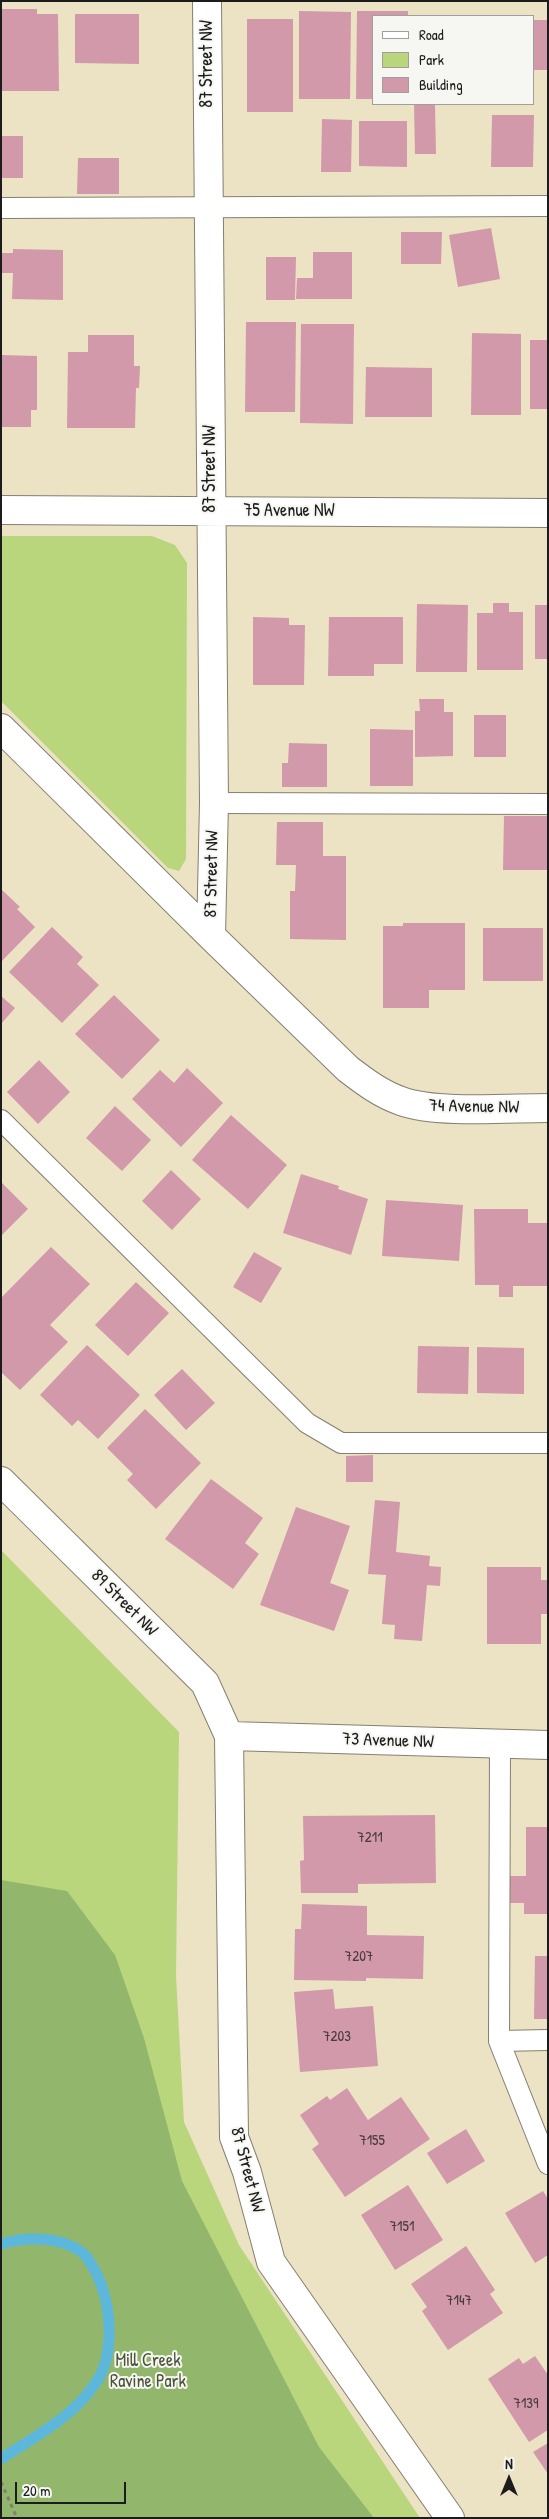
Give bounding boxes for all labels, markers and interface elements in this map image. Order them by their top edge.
legend [372,15,534,105]
street label: 87 Street NW [196,20,218,108]
text: Road [419,24,444,45]
text: Park [419,49,444,70]
text: Building [419,74,463,95]
street label: 87 Street NW [199,425,221,513]
street label: 75 Avenue NW [243,500,335,522]
street label: 87 Street NW [200,830,224,918]
street label: 74 Avenue NW [429,1095,519,1119]
street label: 89 Street NW [86,1565,162,1641]
street label: 73 Avenue NW [342,1729,434,1753]
house number: 7211 [357,1829,383,1847]
house number: 7207 [345,1948,373,1966]
house number: 7203 [323,2028,351,2046]
street label: 87 Street NW [225,2125,269,2215]
house number: 7155 [359,2132,385,2150]
house number: 7151 [390,2218,414,2236]
house number: 7147 [446,2292,472,2310]
park label: Mill Creek Ravine Park [110,2350,186,2392]
house number: 7139 [513,2395,539,2413]
north arrow [484,2454,534,2504]
text: N [505,2454,513,2473]
scale bar [18,2472,129,2504]
text: 20 m [23,2480,50,2501]

